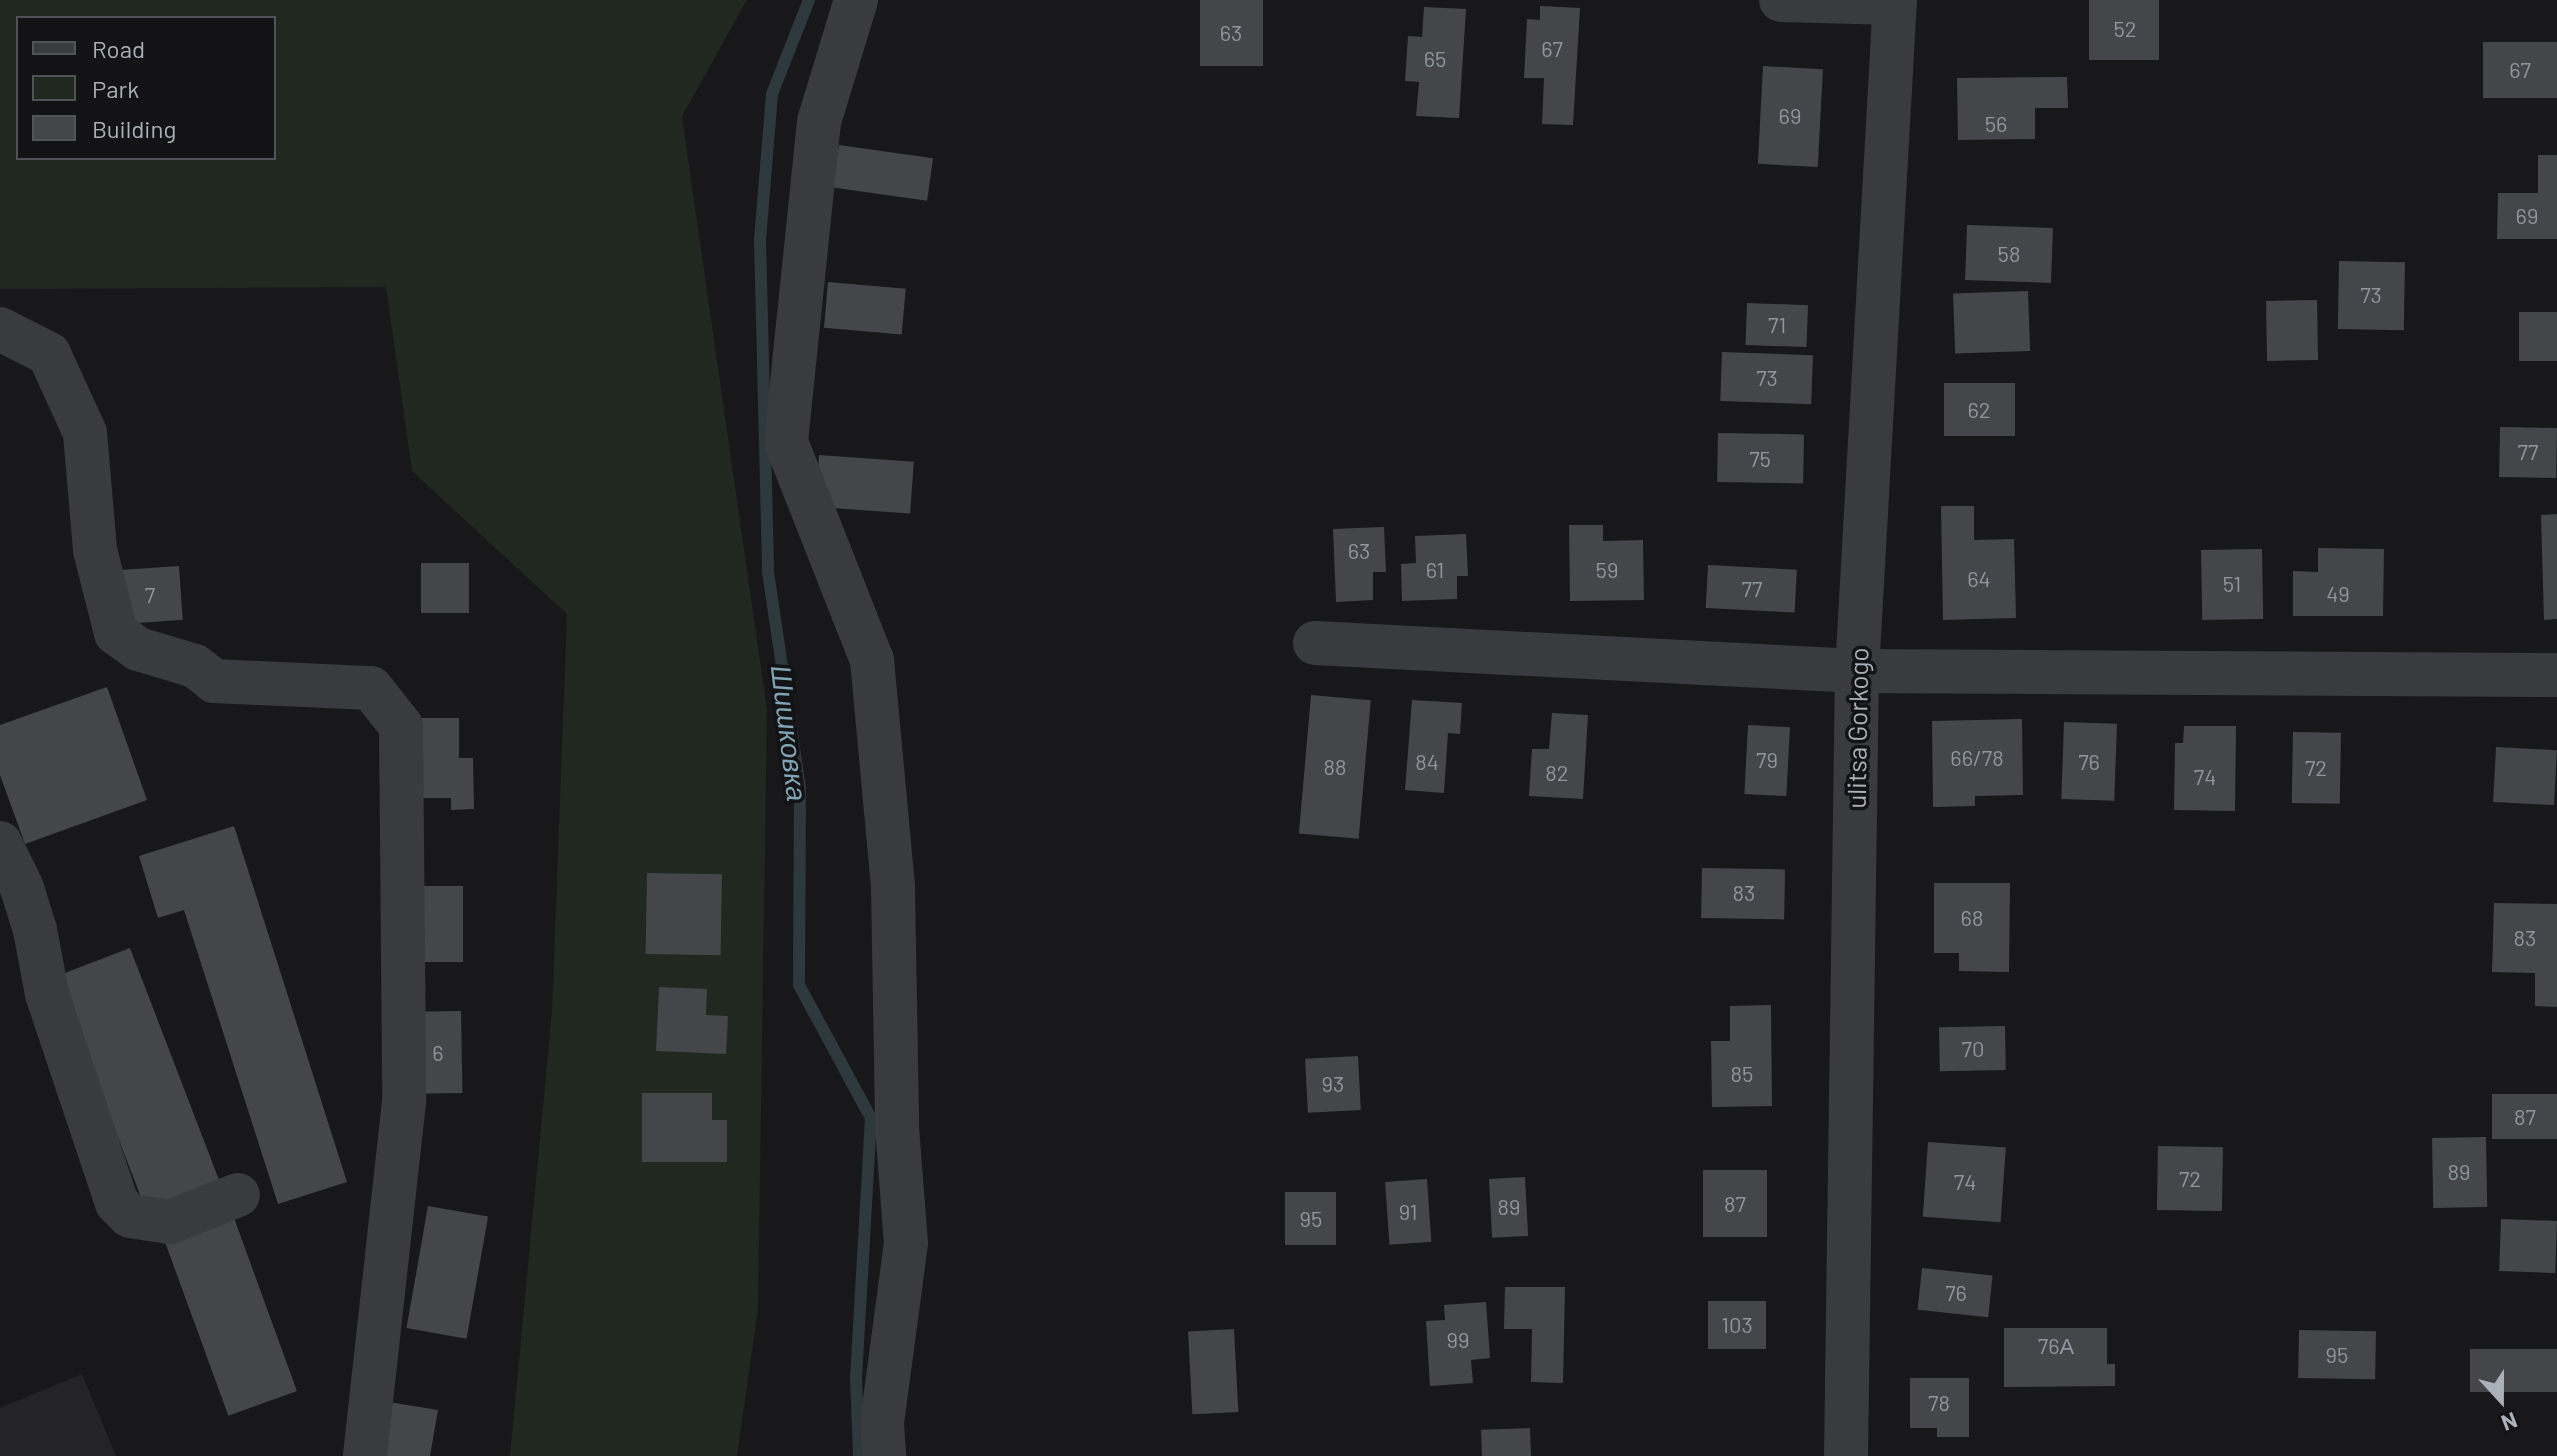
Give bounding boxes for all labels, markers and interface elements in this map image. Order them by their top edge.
legend [16,16,276,160]
house number: 52 [2113,16,2137,42]
house number: 63 [1220,20,1242,46]
text: Road [92,34,145,63]
house number: 67 [1541,36,1563,62]
house number: 65 [1424,46,1446,72]
house number: 67 [2509,57,2531,83]
text: Park [92,74,139,103]
house number: 69 [1779,103,1801,129]
house number: 56 [1985,111,2007,137]
text: Building [92,114,176,143]
house number: 69 [2516,203,2538,229]
house number: 58 [1998,241,2020,267]
house number: 73 [2360,282,2382,308]
house number: 71 [1768,312,1786,338]
house number: 73 [1756,365,1778,391]
house number: 62 [1967,397,1991,423]
house number: 77 [2518,439,2538,465]
house number: 75 [1749,446,1771,472]
house number: 63 [1348,538,1370,564]
house number: 61 [1426,557,1444,583]
house number: 59 [1596,557,1618,583]
house number: 64 [1967,566,1991,592]
house number: 51 [2223,571,2241,597]
house number: 77 [1742,576,1762,602]
house number: 49 [2326,581,2350,607]
house number: 7 [145,582,155,608]
street label: ulitsa Gorkogo [1840,647,1874,809]
water label: Шишковка [765,663,815,803]
house number: 66/78 [1950,745,2004,771]
house number: 79 [1756,747,1778,773]
house number: 84 [1415,749,1439,775]
house number: 76 [2078,749,2100,775]
house number: 88 [1324,754,1346,780]
house number: 72 [2305,755,2327,781]
house number: 82 [1545,760,1569,786]
house number: 74 [2194,764,2216,790]
house number: 83 [1733,880,1755,906]
house number: 68 [1961,905,1983,931]
house number: 83 [2514,925,2536,951]
house number: 70 [1962,1036,1984,1062]
house number: 6 [432,1040,444,1066]
house number: 85 [1731,1061,1753,1087]
house number: 93 [1322,1071,1344,1097]
house number: 87 [2514,1104,2536,1130]
house number: 89 [2448,1159,2470,1185]
house number: 72 [2179,1166,2201,1192]
house number: 74 [1954,1169,1976,1195]
house number: 87 [1724,1191,1746,1217]
house number: 89 [1498,1194,1520,1220]
house number: 91 [1399,1199,1417,1225]
house number: 95 [1300,1206,1322,1232]
house number: 76 [1945,1280,1967,1306]
house number: 103 [1721,1312,1753,1338]
house number: 99 [1447,1327,1469,1353]
house number: 76А [2038,1333,2074,1359]
house number: 95 [2326,1342,2348,1368]
north arrow [2461,1360,2541,1440]
house number: 78 [1928,1390,1950,1416]
text: N [2498,1408,2521,1437]

